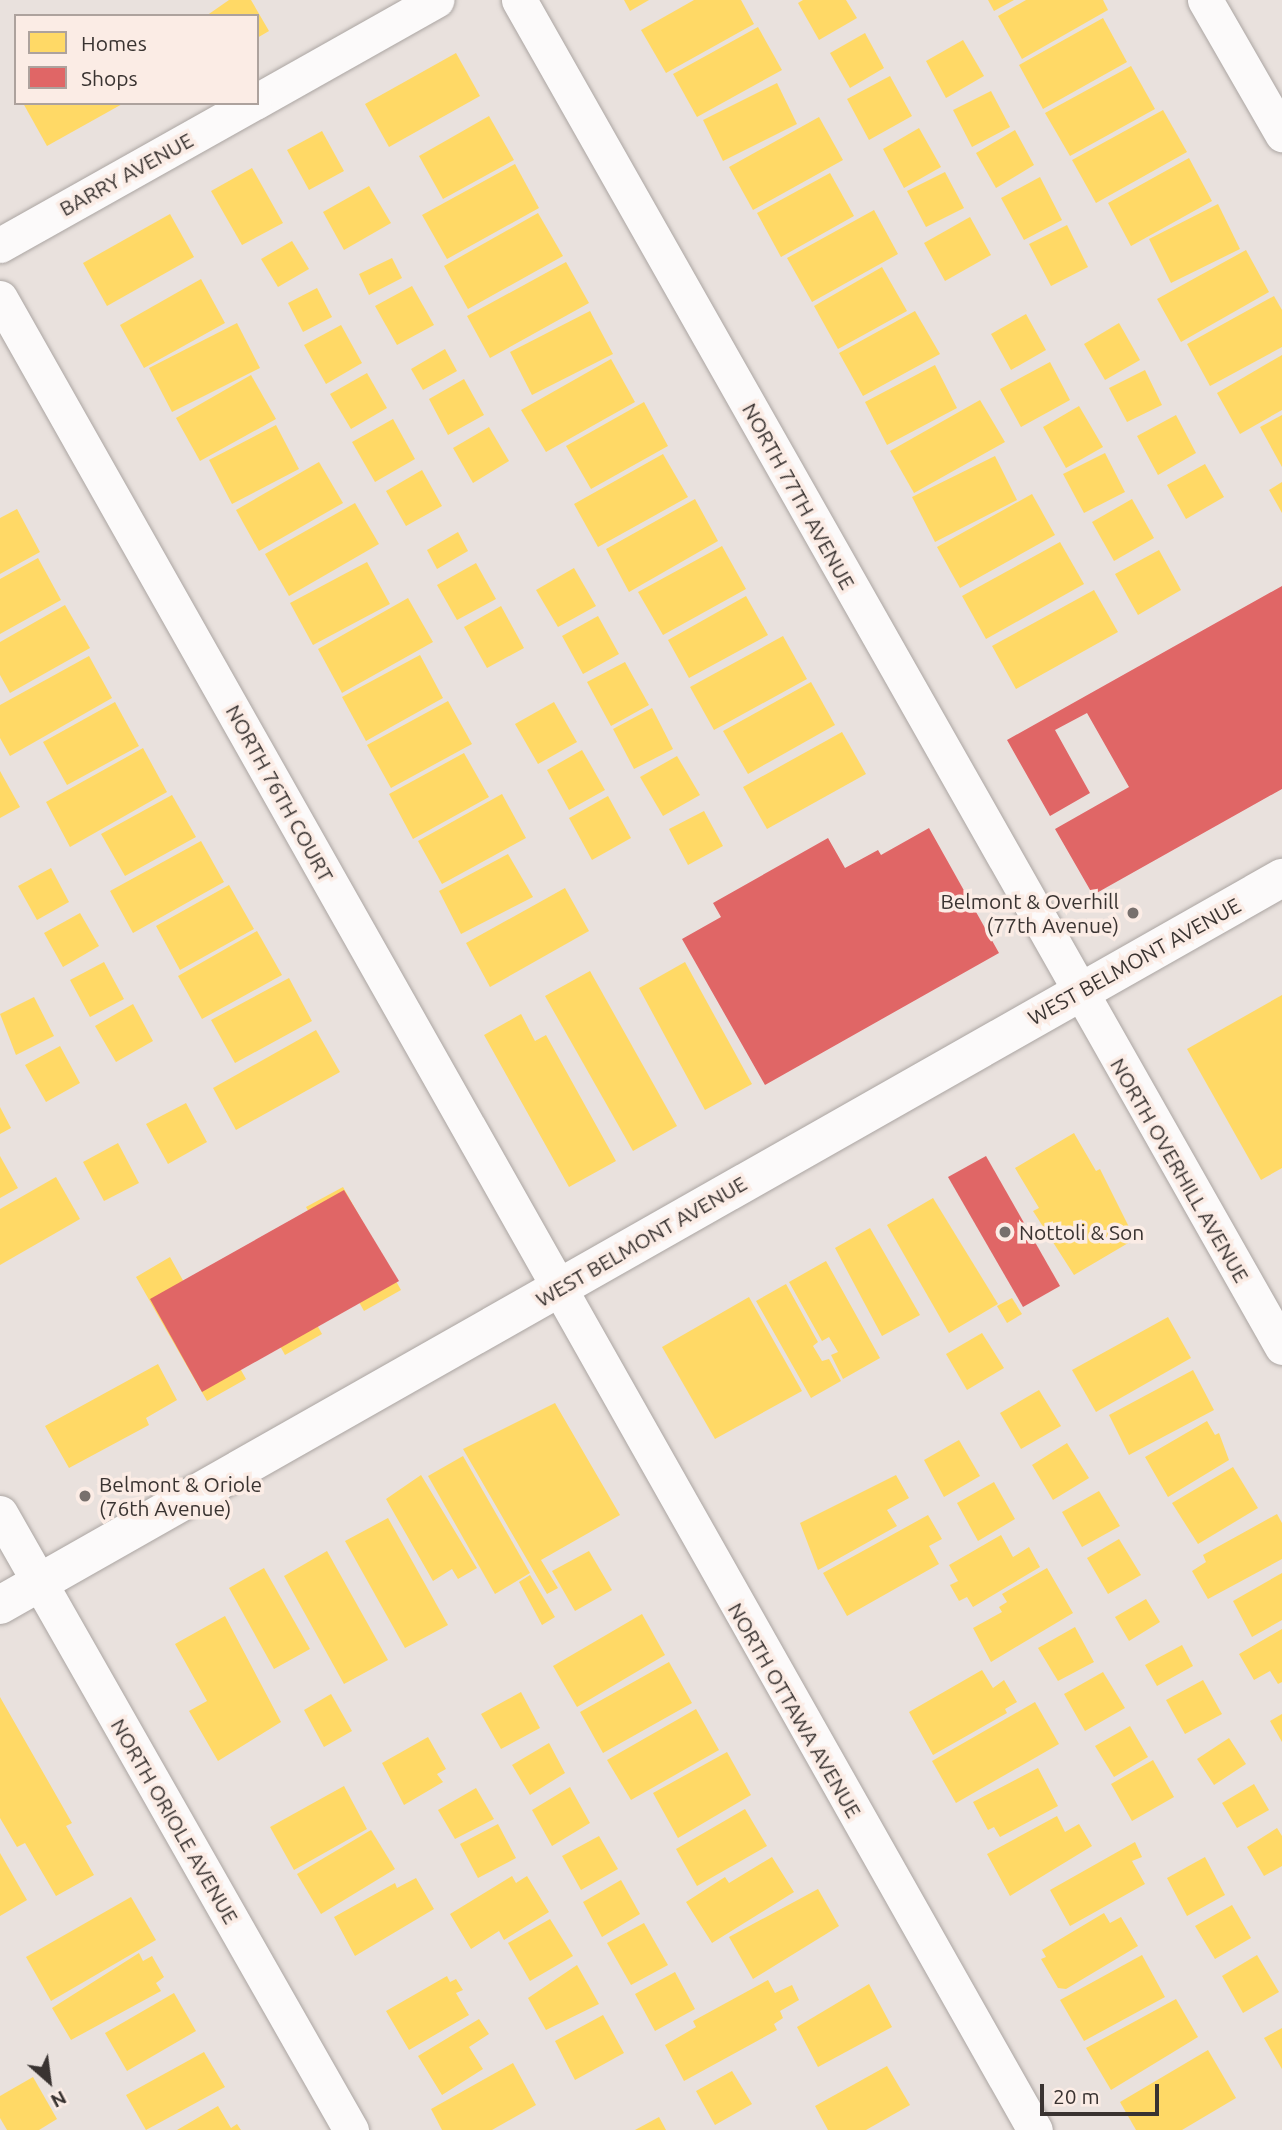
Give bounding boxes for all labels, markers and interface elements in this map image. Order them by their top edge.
legend [14,14,259,105]
text: Homes [81,31,147,55]
text: Shops [81,66,138,90]
street label: BARRY AVENUE [55,127,197,221]
street label: NORTH 77TH AVENUE [737,398,861,594]
street label: NORTH 76TH COURT [221,700,339,886]
place label: Belmont & Overhill (77th Avenue) [940,888,1119,938]
street label: WEST BELMONT AVENUE [1023,892,1245,1030]
marker: Belmont & Overhill (77th Avenue) [1125,905,1141,921]
street label: NORTH OVERHILL AVENUE [1105,1053,1255,1287]
street label: WEST BELMONT AVENUE [531,1170,751,1312]
place label: Nottoli & Son [1019,1219,1144,1245]
marker: Nottoli & Son [997,1224,1013,1240]
place label: Belmont & Oriole (76th Avenue) [99,1471,262,1521]
marker: Belmont & Oriole (76th Avenue) [77,1488,93,1504]
street label: NORTH OTTAWA AVENUE [723,1598,867,1822]
street label: NORTH ORIOLE AVENUE [106,1714,244,1928]
north arrow [14,2046,84,2116]
scale bar [1044,2070,1163,2114]
text: 20 m [1053,2084,1100,2108]
text: N [47,2086,70,2113]

